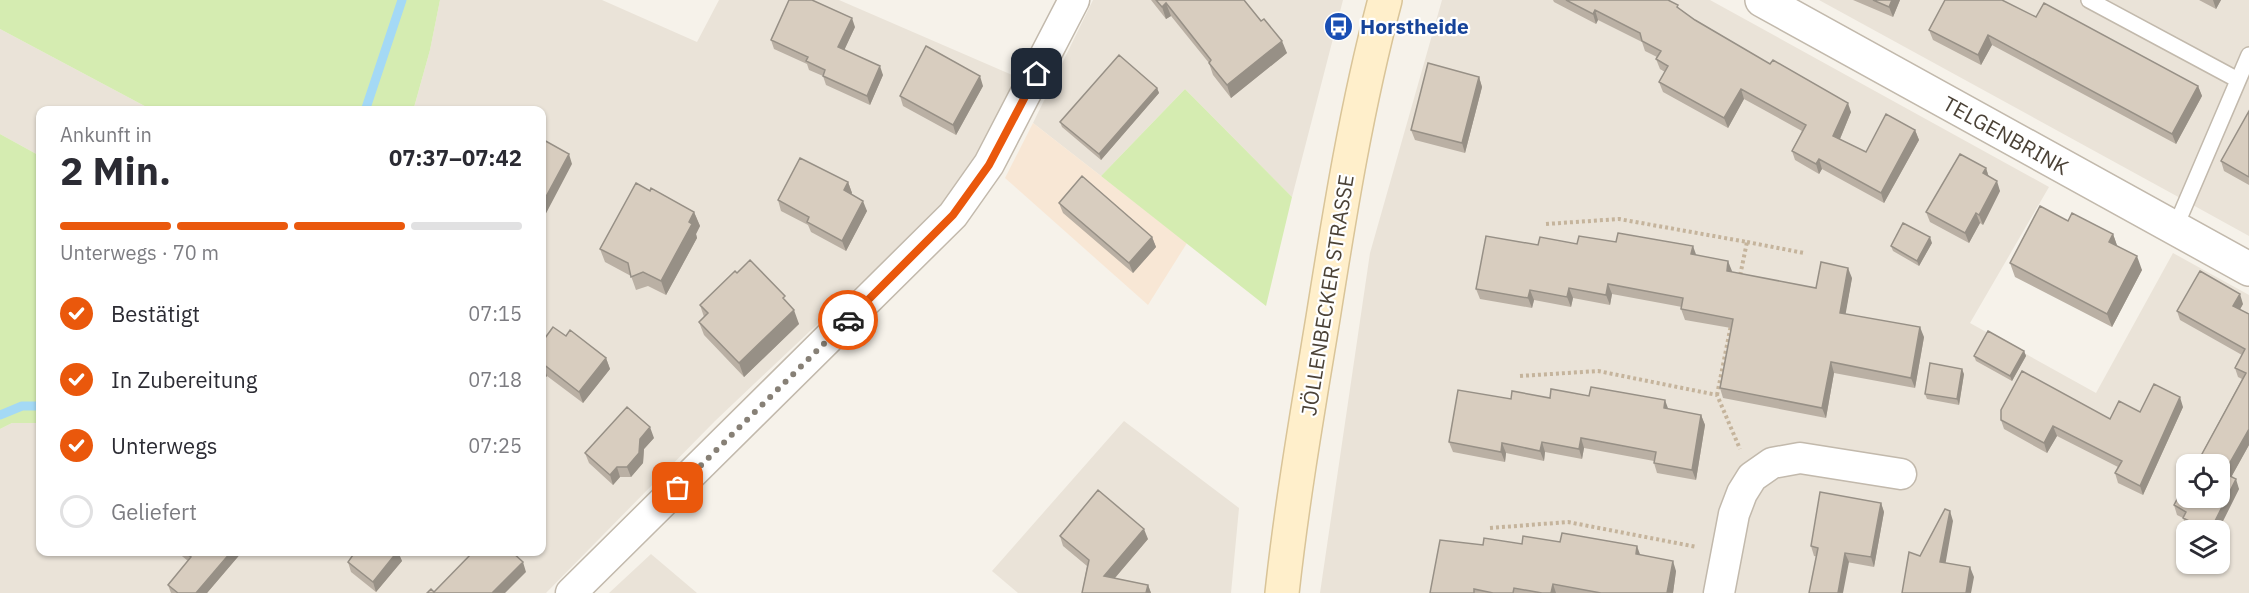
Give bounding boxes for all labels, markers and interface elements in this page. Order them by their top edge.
bus stop icon: Horstheide [1323,10,1355,42]
place label: Horstheide [1360,12,1469,40]
pin [1011,48,1062,99]
icon: home [1020,57,1053,90]
street label: TELGENBRINK [1938,89,2074,181]
text: Ankunft in [60,121,152,148]
text: 07:37–07:42 [389,143,522,172]
text: 2 Min. [60,145,171,196]
street label: JÖLLENBECKER STRASSE [1294,172,1360,418]
text: Unterwegs · 70 m [60,239,219,266]
courier [818,290,878,350]
icon: check [60,297,93,330]
text: Bestätigt [111,299,200,328]
text: 07:15 [468,300,522,327]
icon: car [832,304,865,337]
icon: check [60,363,93,396]
text: In Zubereitung [111,365,257,394]
text: 07:18 [468,366,522,393]
icon: check [60,429,93,462]
text: Unterwegs [111,431,218,460]
text: 07:25 [468,432,522,459]
map controls [2176,454,2230,574]
button: locate [2176,454,2230,508]
pin [652,462,703,513]
icon: bag [661,471,694,504]
text: Geliefert [111,497,197,526]
button: layers [2176,520,2230,574]

